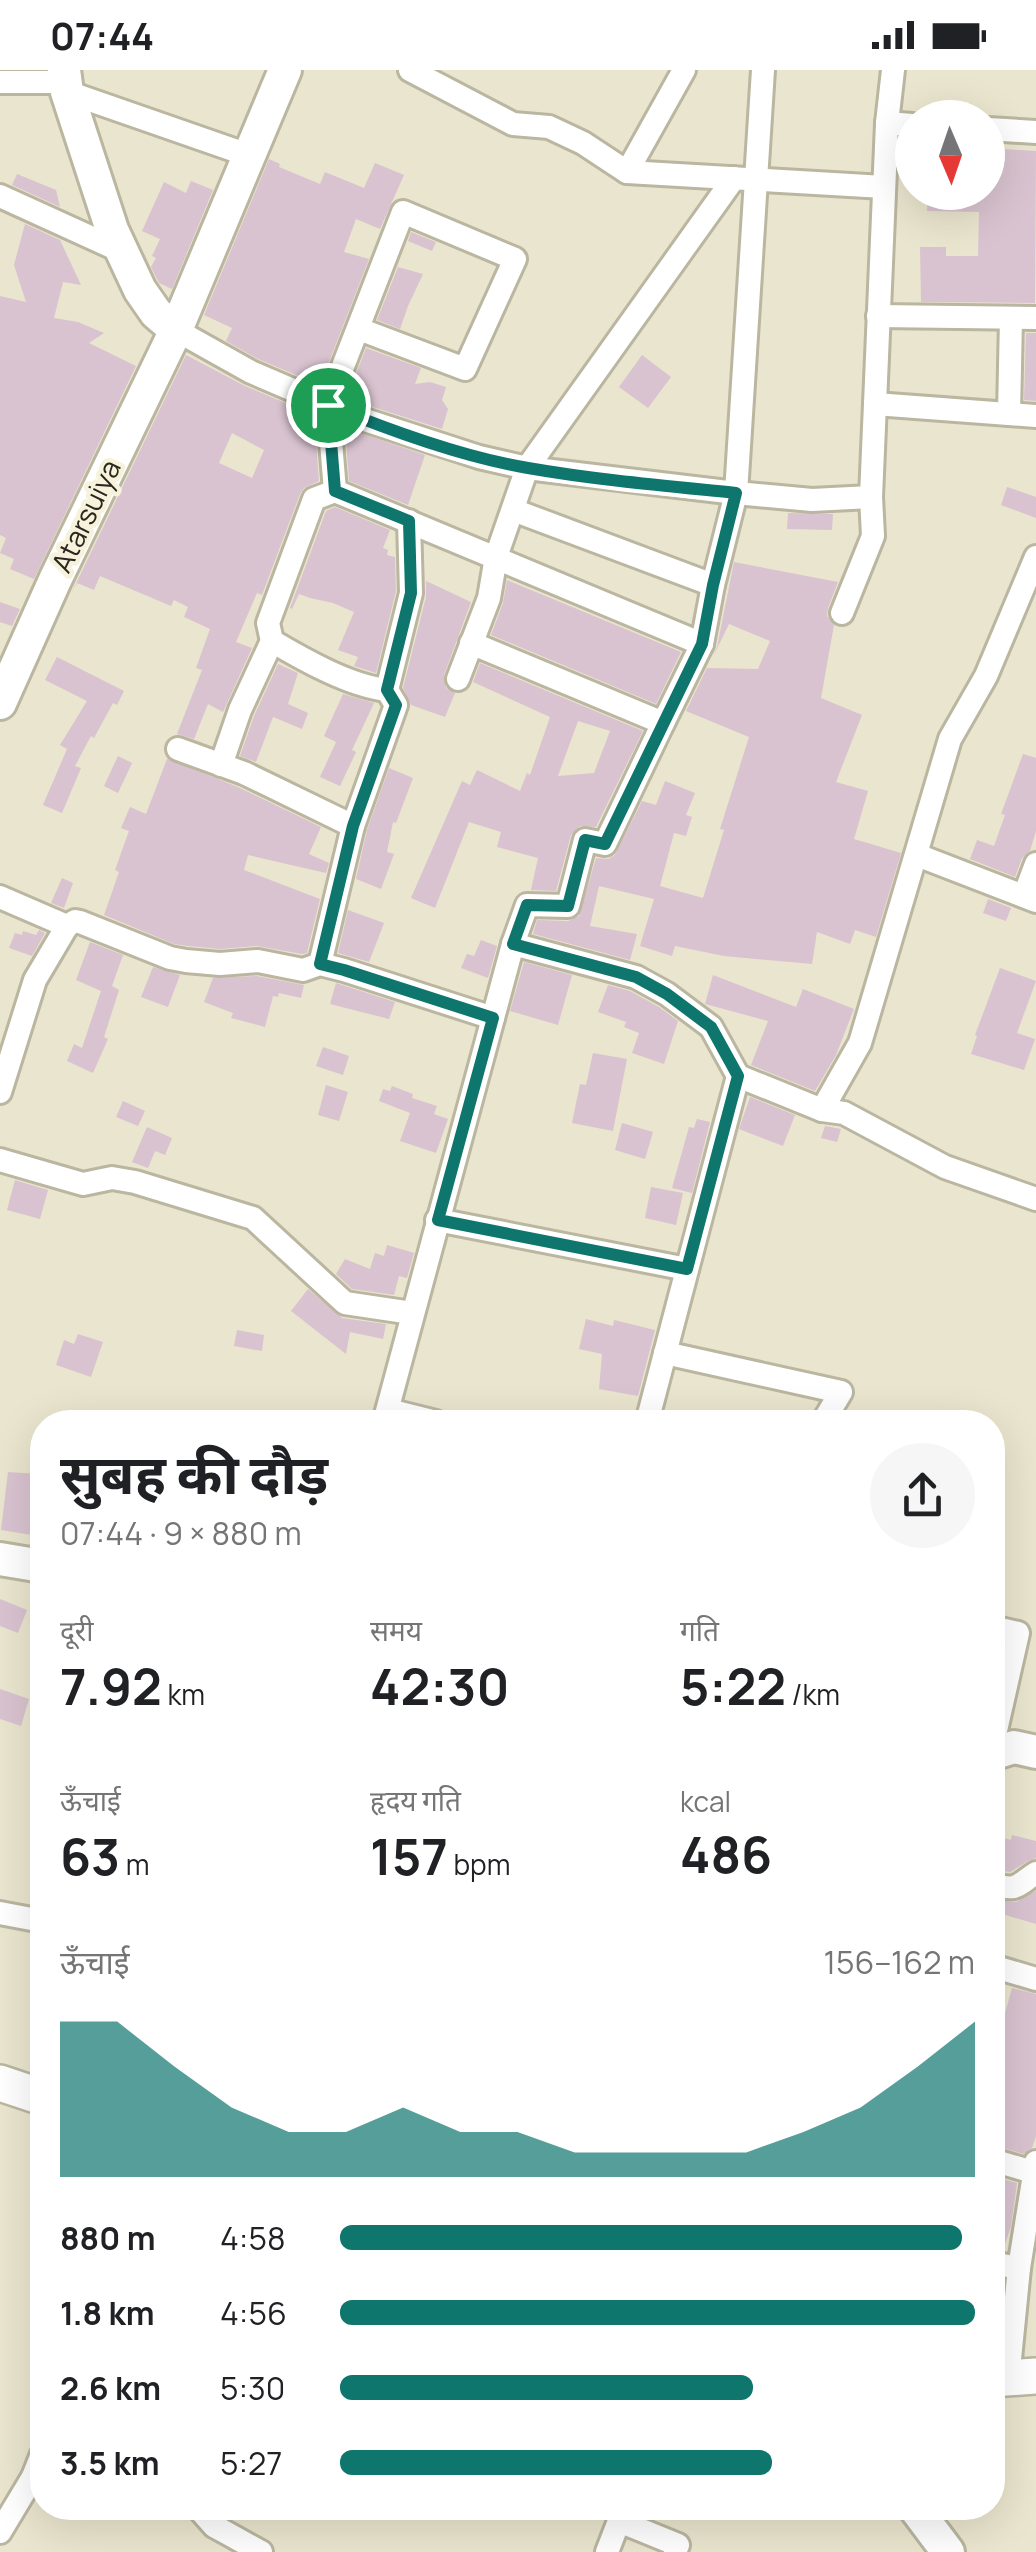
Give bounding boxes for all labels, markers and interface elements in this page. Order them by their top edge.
text: 07:44 [50,9,154,61]
north arrow [895,100,1005,210]
map controls [895,100,1005,210]
pin [286,363,371,448]
icon: arrive [301,378,356,433]
street label: Atarsuiya [41,453,129,578]
text: सुबह की दौड़ [60,1435,328,1511]
button: share [870,1443,975,1548]
text: 07:44 · 9 × 880 m [60,1511,302,1555]
text: दूरी [60,1611,94,1649]
text: समय [370,1611,422,1649]
text: गति [680,1611,719,1649]
text: 7.92 [60,1652,162,1720]
text: 42:30 [370,1652,509,1720]
text: 5:22 [680,1652,786,1720]
text: km [162,1675,205,1713]
text: /km [786,1675,840,1713]
text: ऊँचाई [60,1781,121,1819]
text: हृदय गति [370,1781,461,1819]
text: kcal [680,1782,731,1820]
text: 486 [680,1820,772,1888]
text: 63 [60,1822,120,1890]
text: 157 [370,1822,448,1890]
text: m [120,1845,150,1883]
text: bpm [448,1845,510,1883]
text: ऊँचाई [60,1940,129,1984]
text: 156–162 m [823,1940,975,1984]
text: 880 m [60,2216,155,2260]
text: 4:58 [220,2216,286,2260]
text: 1.8 km [60,2291,154,2335]
text: 4:56 [220,2291,287,2335]
text: 2.6 km [60,2366,161,2410]
text: 5:30 [220,2366,285,2410]
text: 3.5 km [60,2441,159,2485]
text: 5:27 [220,2441,282,2485]

